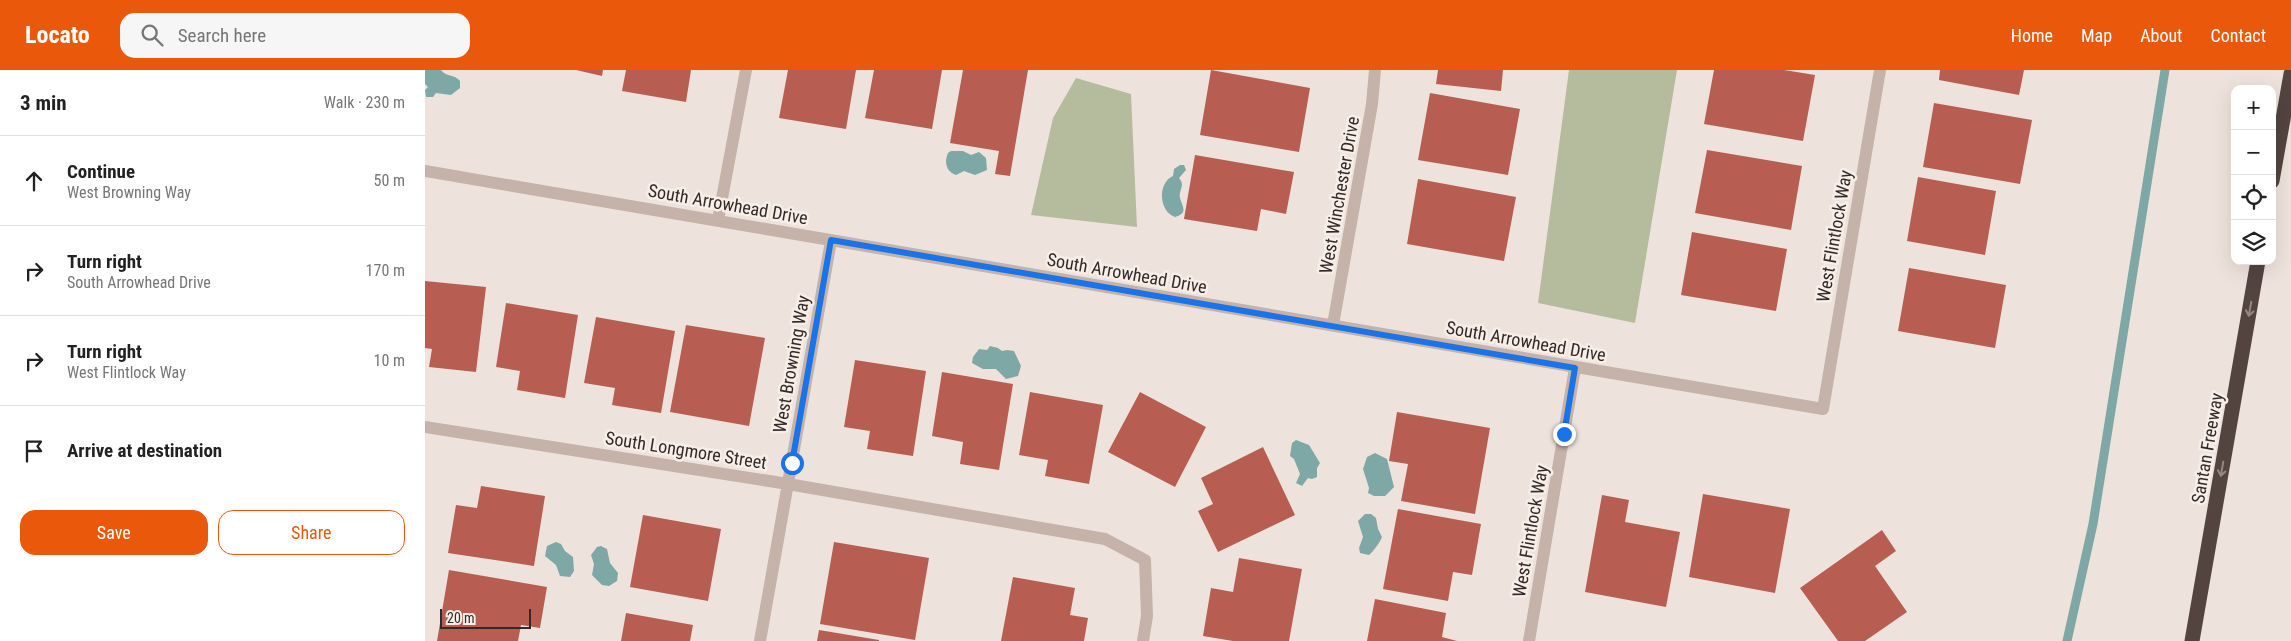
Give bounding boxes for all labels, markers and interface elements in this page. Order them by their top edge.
search box [120,13,470,58]
text: Locato [25,21,90,49]
icon: search [138,21,166,49]
text: Search here [178,24,266,47]
text: Home [2011,25,2053,46]
text: Map [2081,25,2112,46]
text: About [2140,25,2182,46]
text: Contact [2210,25,2266,46]
map controls [2231,85,2276,265]
button: + [2231,85,2276,130]
text: 3 min [20,91,67,115]
text: Walk · 230 m [324,93,405,112]
street label: West Winchester Drive [1315,115,1363,275]
button: − [2231,130,2276,175]
text: Continue [67,160,135,183]
icon: ahead [20,167,48,195]
street label: West Flintlock Way [1812,168,1856,304]
text: 50 m [373,171,405,190]
button: locate [2231,175,2276,220]
street label: South Arrowhead Drive [646,180,810,228]
text: West Browning Way [67,183,191,202]
button: layers [2231,220,2276,265]
street label: South Arrowhead Drive [1045,249,1209,297]
text: Turn right [67,250,142,273]
icon: right [20,257,48,285]
text: 170 m [366,261,405,280]
text: South Arrowhead Drive [67,273,211,292]
street label: West Browning Way [769,293,814,434]
one-way arrow [2244,301,2254,317]
street label: South Arrowhead Drive [1444,317,1608,365]
text: Turn right [67,340,142,363]
icon: right [20,347,48,375]
text: 10 m [373,351,405,370]
text: West Flintlock Way [67,363,186,382]
street label: Santan Freeway [2187,391,2227,505]
route end [1553,423,1576,446]
street label: South Longmore Street [604,427,768,473]
icon: arrive [20,437,48,465]
text: Arrive at destination [67,439,222,462]
route start [781,452,804,475]
one-way arrow [2216,461,2226,477]
street label: West Flintlock Way [1508,463,1552,599]
button: Save [20,510,208,555]
button: Share [218,510,405,555]
scale bar [440,606,531,629]
text: 20 m [447,610,475,626]

